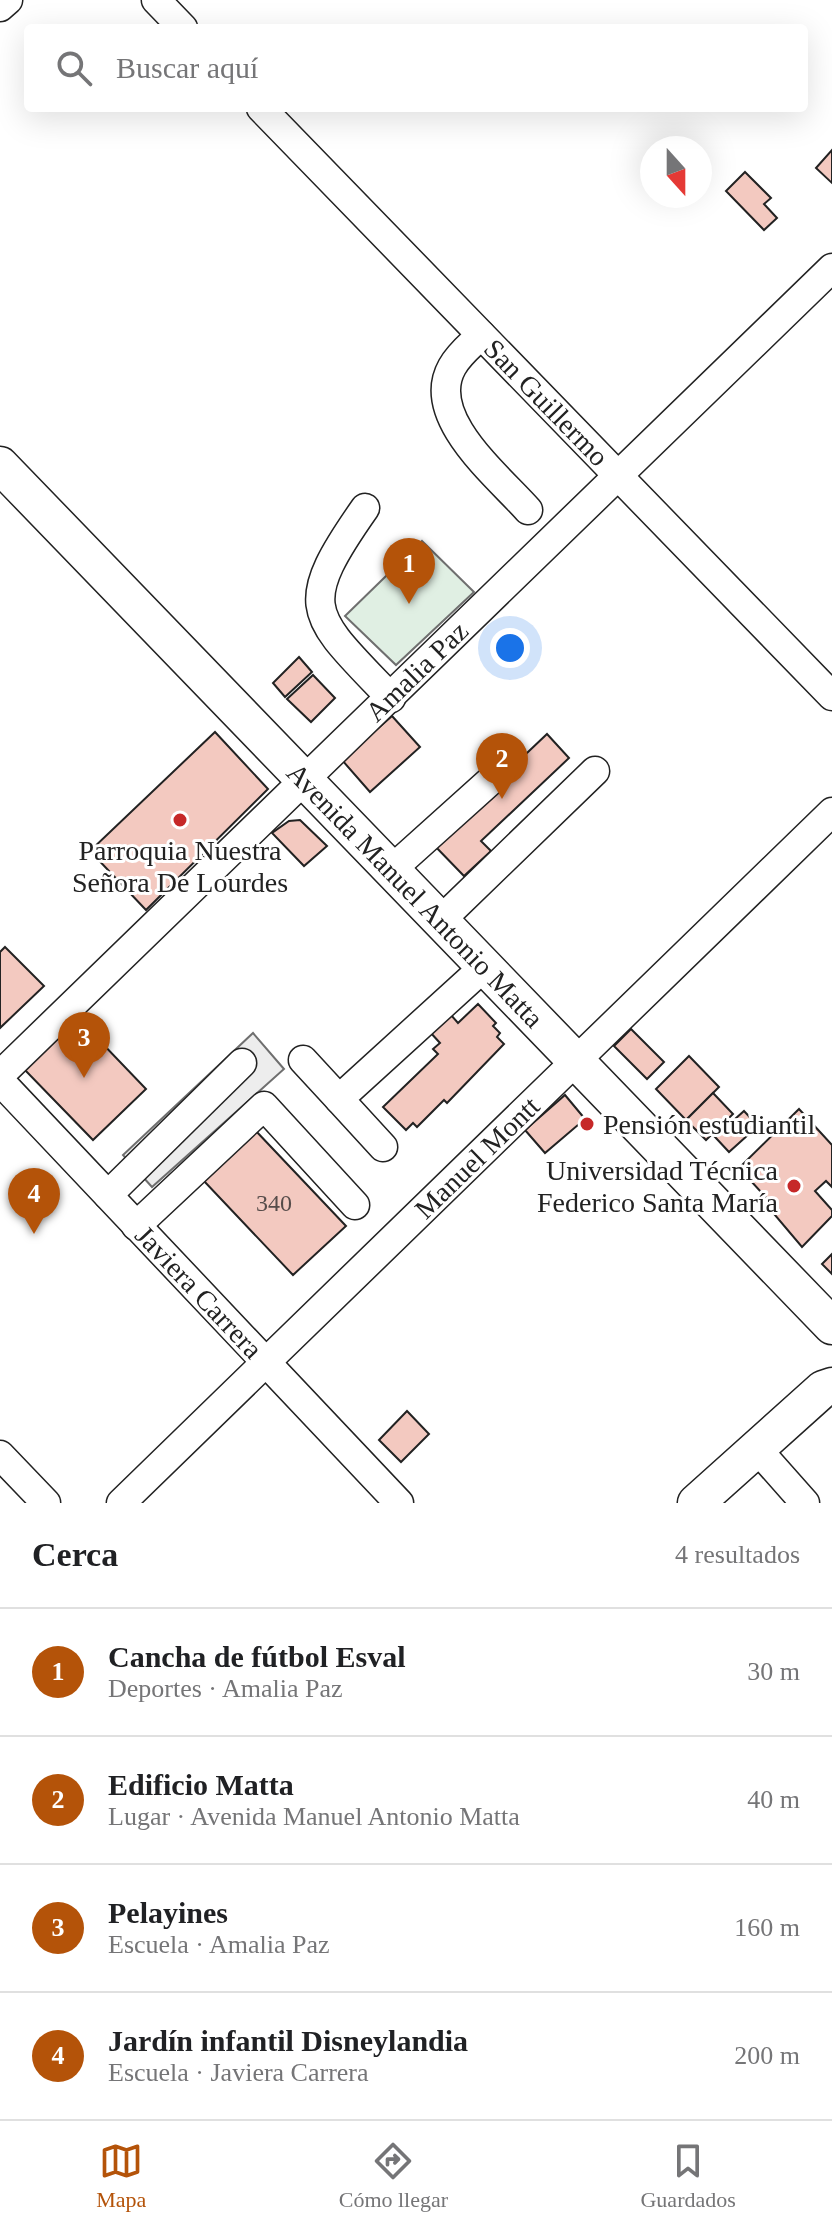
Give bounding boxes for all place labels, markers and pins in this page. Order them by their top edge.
pin: 1 [383,538,435,604]
pin: 2 [476,733,528,799]
marker: Parroquia Nuestra Señora De Lourdes [171,811,189,829]
place label: Parroquia Nuestra Señora De Lourdes [72,835,288,898]
pin: 3 [58,1012,110,1078]
place label: Pensión estudiantil [603,1109,816,1140]
marker: Pensión estudiantil [578,1115,596,1133]
place label: Universidad Técnica Federico Santa María [537,1155,779,1218]
pin: 4 [8,1168,60,1234]
marker: Universidad Técnica Federico Santa María [785,1177,803,1195]

